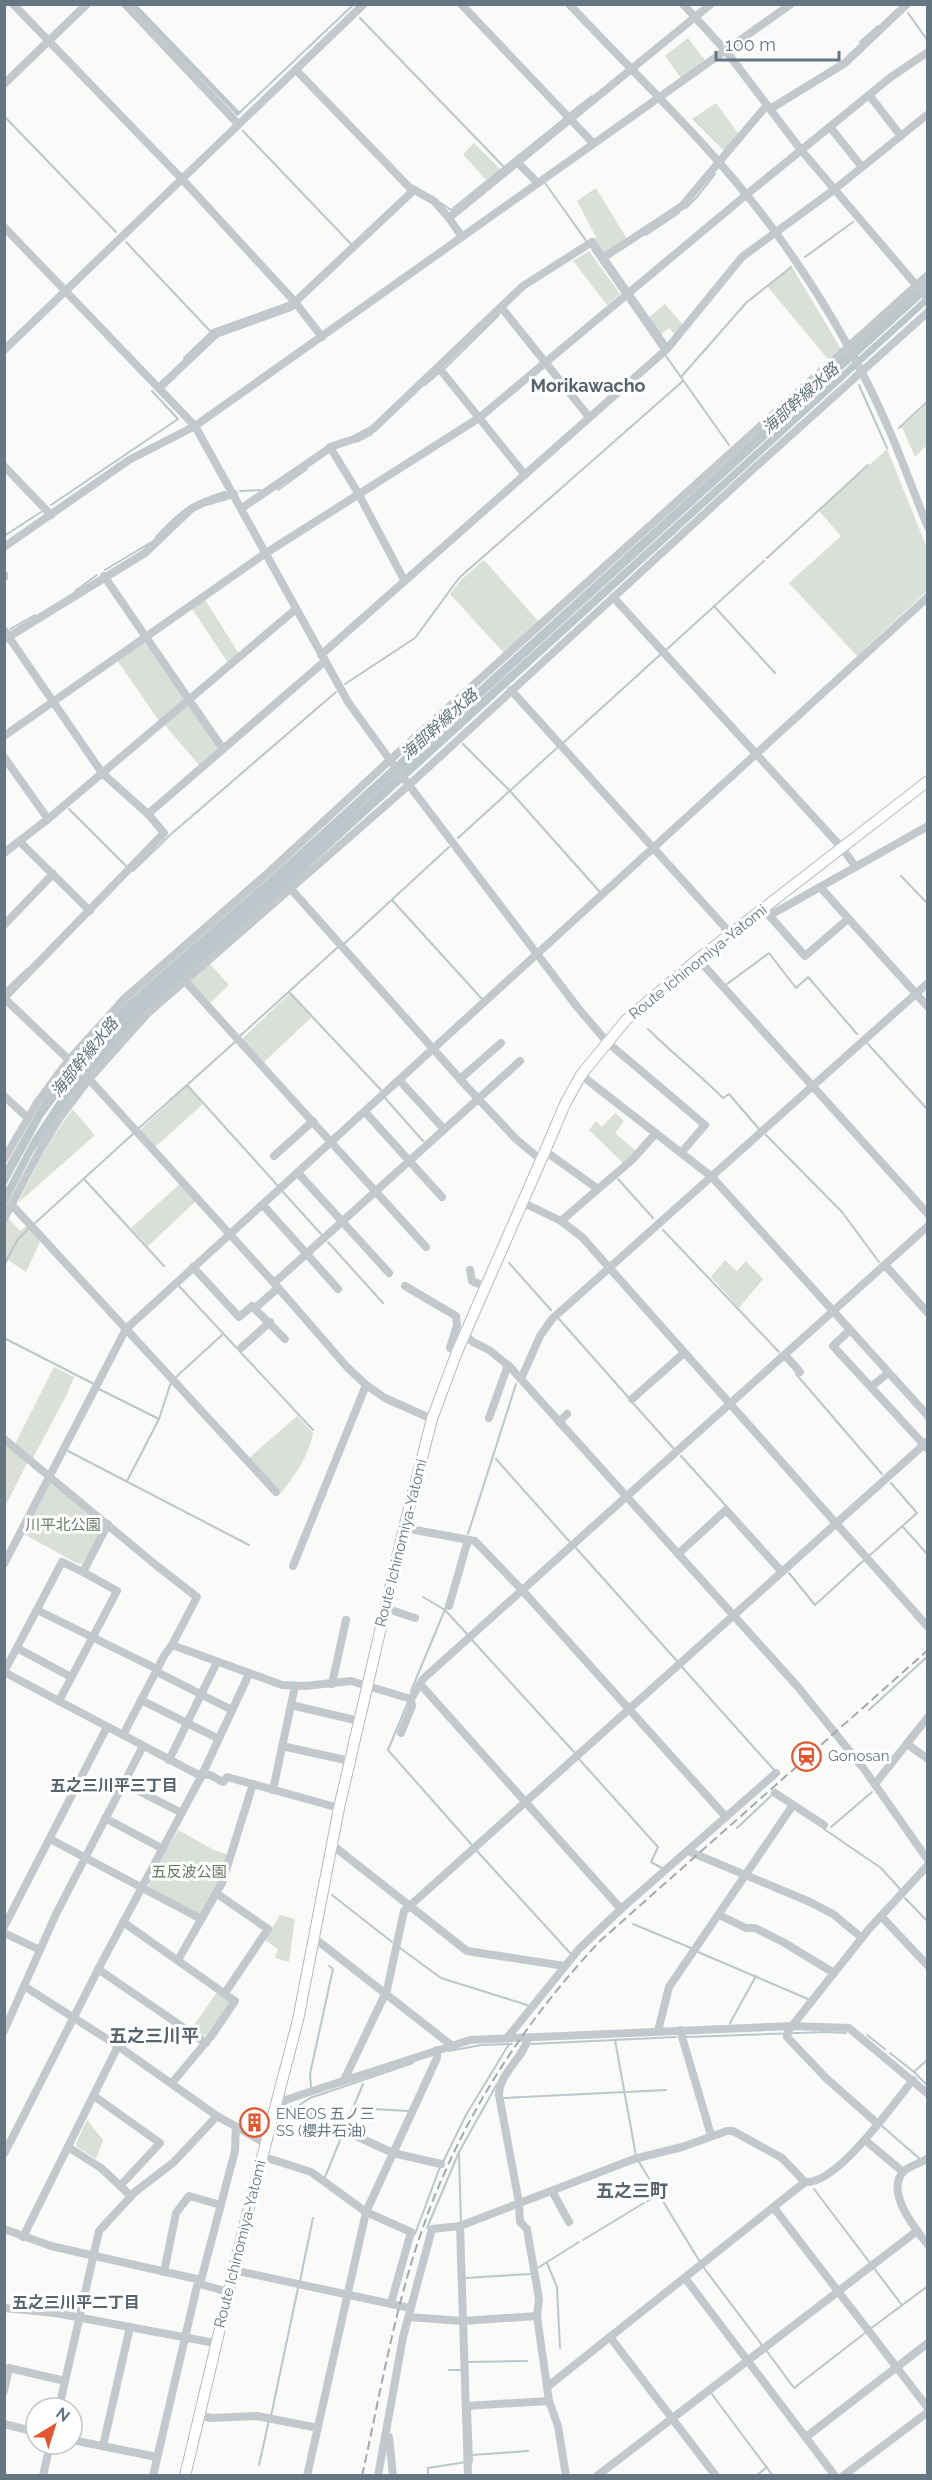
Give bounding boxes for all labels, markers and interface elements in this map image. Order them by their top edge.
scale bar [716,24,839,62]
text: 100 m [725,34,776,55]
water label: 海部幹線水路 [758,358,844,438]
district label: Morikawacho [531,375,646,396]
water label: 海部幹線水路 [397,684,483,764]
street label: Route Ichinomiya-Yatomi [625,901,771,1023]
water label: 海部幹線水路 [47,1012,123,1101]
street label: Route Ichinomiya-Yatomi [371,1457,431,1629]
park label: 川平北公園 [25,1516,101,1534]
station icon: Gonosan [791,1740,823,1772]
place label: Gonosan [828,1747,890,1765]
district label: 五之三川平三丁目 [50,1776,178,1795]
park label: 五反波公園 [151,1863,227,1881]
district label: 五之三川平 [109,2025,199,2046]
place label: ENEOS 五ノ三 SS (櫻井石油) [276,2105,375,2140]
building icon: ENEOS 五ノ三 SS (櫻井石油) [239,2107,271,2139]
street label: Route Ichinomiya-Yatomi [210,2158,270,2330]
district label: 五之三町 [596,2180,668,2201]
district label: 五之三川平二丁目 [12,2293,140,2312]
north arrow [24,2396,84,2456]
text: N [52,2403,74,2426]

